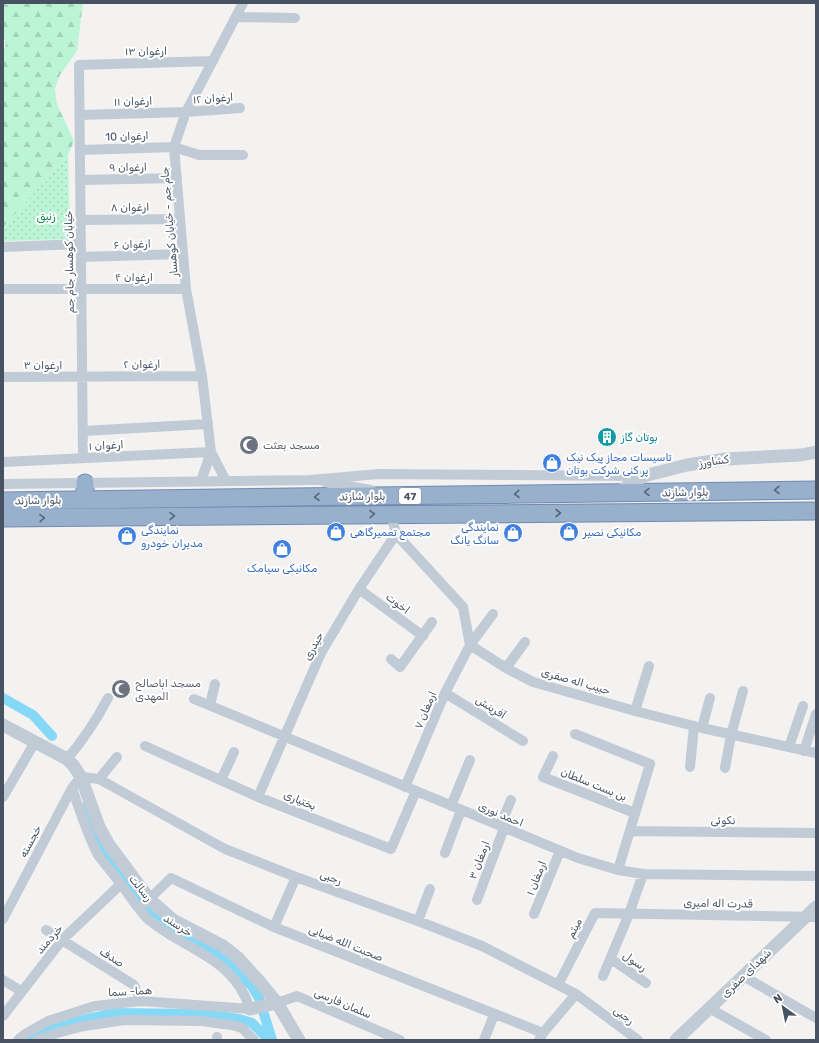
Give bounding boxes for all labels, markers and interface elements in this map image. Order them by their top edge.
street label: ارغوان ۱۳ [125,45,167,59]
street label: ارغوان ۱۲ [192,91,234,107]
street label: ارغوان ۱۱ [114,94,152,110]
street label: ارغوان 10 [105,129,149,145]
street label: ارغوان ۹ [109,161,147,175]
street label: جام جم - خیابان کوهسار [158,166,182,279]
street label: ارغوان ۸ [111,201,149,215]
park label: زنبق [36,210,56,224]
street label: خیابان کوهسار جام جم [62,210,78,313]
street label: ارغوان ۶ [113,237,151,253]
street label: ارغوان ۴ [115,271,153,285]
street label: ارغوان ۲ [123,358,161,372]
street label: ارغوان ۳ [24,359,62,373]
building icon: بوتان گاز [596,426,618,448]
place label: بوتان گاز [620,431,658,445]
mosque icon: مسجد بعثت [238,434,260,456]
street label: ارغوان ۱ [88,438,124,454]
place label: مسجد بعثت [263,439,320,452]
place label: تاسیسات مجاز پیک نیک پر کنی شرکت بوتان [566,451,672,478]
shop icon: تاسیسات مجاز پیک نیک پر کنی شرکت بوتان [541,452,563,474]
street label: کشاورز [697,453,730,471]
street label: بلوار شازند [661,486,709,500]
one-way arrow [774,486,780,494]
road number: 47 [399,488,421,504]
one-way arrow [644,488,650,496]
street label: بلوار شازند [338,490,386,504]
one-way arrow [514,490,520,498]
one-way arrow [314,493,320,501]
street label: بلوار شازند [14,494,62,508]
one-way arrow [555,509,561,517]
one-way arrow [369,510,375,518]
one-way arrow [169,512,175,520]
one-way arrow [39,514,45,522]
shop icon: مجتمع تعمیرگاهی [325,521,347,543]
place label: نمایندگی سانگ یانگ [450,521,499,547]
shop icon: مکانیکی نصیر [558,521,580,543]
shop icon: نمایندگی سانگ یانگ [502,522,524,544]
place label: نمایندگی مدیران خودرو [141,524,203,551]
shop icon: نمایندگی مدیران خودرو [116,525,138,547]
place label: مجتمع تعمیرگاهی [350,526,430,541]
place label: مکانیکی نصیر [582,526,641,539]
shop icon: مکانیکی سیامک [271,538,293,560]
place label: مکانیکی سیامک [247,562,317,575]
street label: اخوت [383,590,412,617]
street label: حیدری [301,629,326,663]
street label: حبیب اله صفری [540,665,612,698]
place label: مسجد اباصالح المهدی [135,677,201,703]
mosque icon: مسجد اباصالح المهدی [110,678,132,700]
street label: ارمغان ۷ [412,689,439,731]
street label: آفرینش [473,693,509,722]
street label: بن بست سلطان [559,765,629,804]
street label: بختیاری [282,788,318,813]
street label: احمد نوری [476,799,525,831]
street label: نکوئی [710,814,736,828]
street label: خجسته [17,823,44,860]
street label: ارمغان ۳ [466,839,493,881]
street label: ارمغان ۱ [524,859,549,897]
street label: رجبی [318,868,344,888]
street label: رسالت [126,873,155,904]
street label: قدرت اله امیری [683,896,753,911]
street label: خرسند [161,912,195,939]
street label: میثم [564,916,586,941]
street label: خردمند [33,922,66,957]
street label: صحبت الله ضیایی [307,923,385,964]
street label: صدف [97,945,126,970]
street label: شهدای صفری [719,946,774,1000]
street label: رسول [620,949,650,975]
street label: هما- سما [108,984,152,999]
street label: سلمان فارسی [312,986,373,1021]
north arrow [763,987,803,1027]
text: N [771,991,785,1007]
street label: رجبی [611,1004,637,1028]

